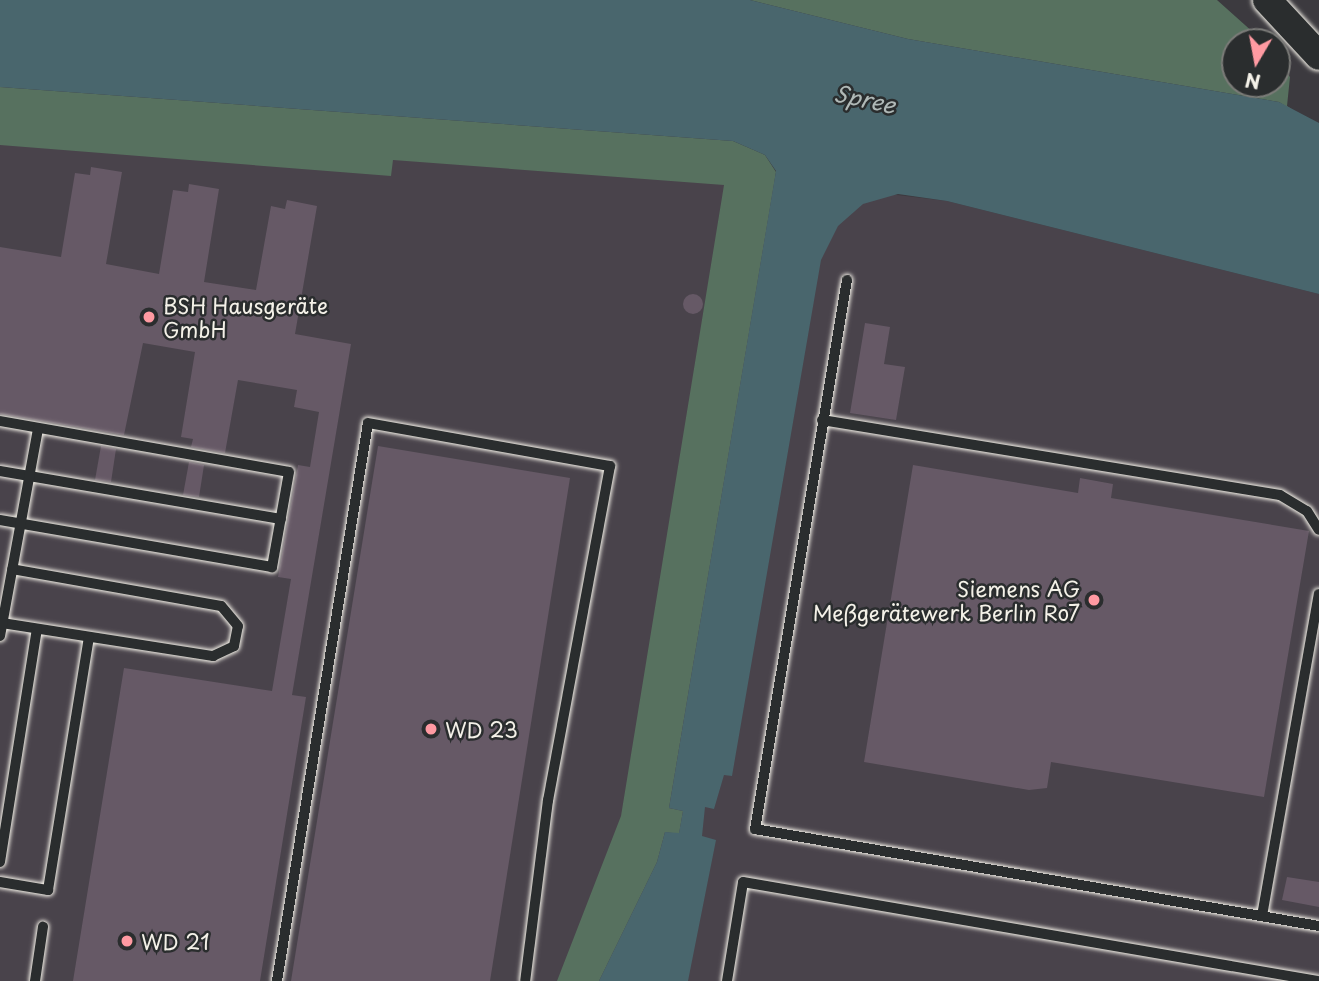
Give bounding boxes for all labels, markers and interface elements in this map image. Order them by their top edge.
north arrow [1221,28,1291,98]
text: N [1243,67,1263,97]
water label: Spree [832,79,898,119]
place label: BSH Hausgeräte GmbH [163,292,329,342]
marker: BSH Hausgeräte GmbH [141,309,157,325]
place label: Siemens AG Meßgerätewerk Berlin Ro7 [809,575,1080,625]
marker: Siemens AG Meßgerätewerk Berlin Ro7 [1086,592,1102,608]
place label: WD 23 [445,716,518,742]
marker: WD 23 [423,721,439,737]
place label: WD 21 [141,928,210,954]
marker: WD 21 [119,933,135,949]

